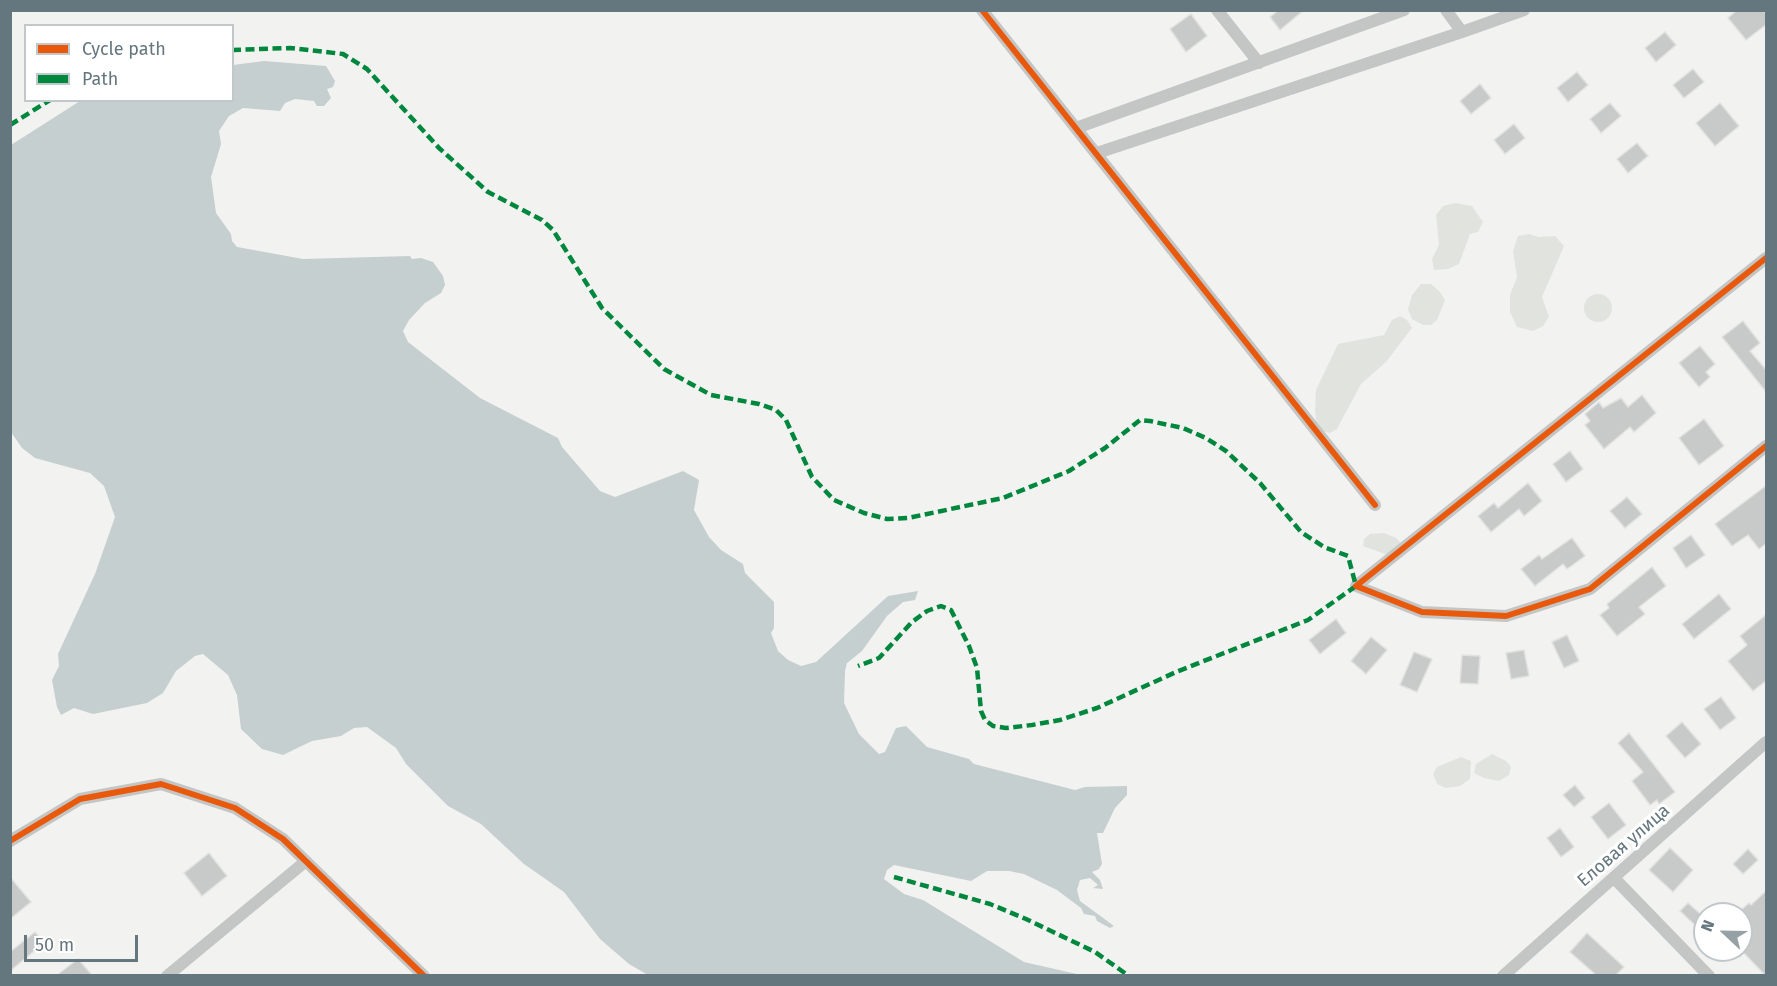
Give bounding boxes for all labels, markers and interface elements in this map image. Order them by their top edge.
legend [24,24,234,102]
text: Cycle path [82,38,166,60]
text: Path [82,68,118,90]
street label: Еловая улица [1573,800,1675,892]
north arrow [1693,902,1753,962]
text: N [1697,917,1718,934]
scale bar [27,923,141,961]
text: 50 m [35,934,74,956]

